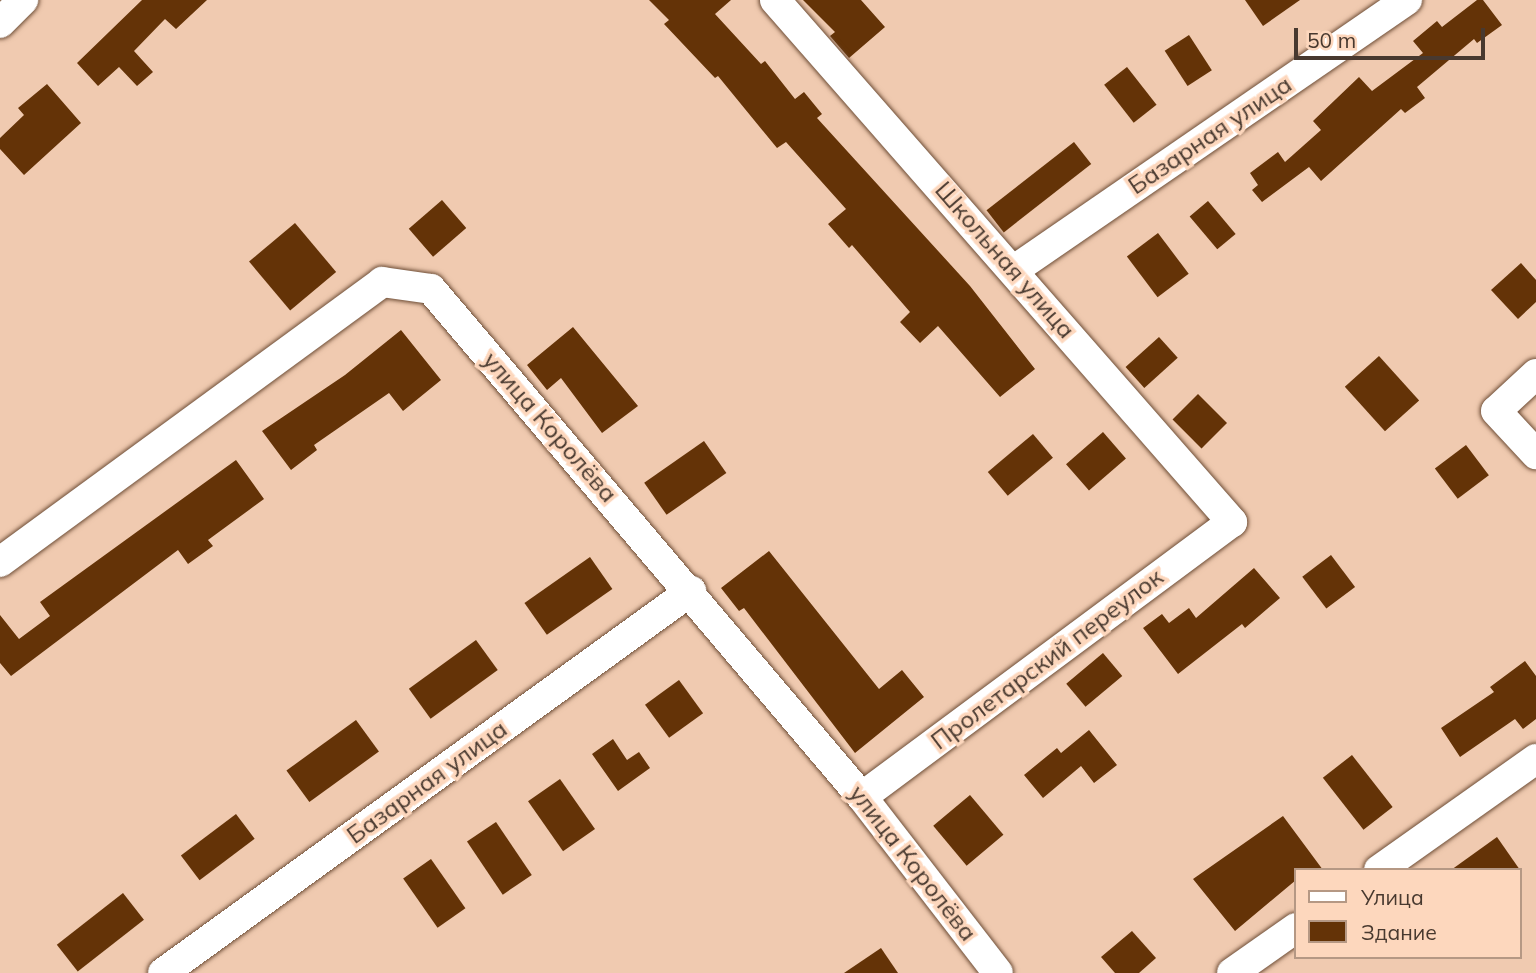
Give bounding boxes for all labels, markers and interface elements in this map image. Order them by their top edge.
scale bar [1298,14,1489,58]
text: 50 m [1307,27,1356,53]
street label: Базарная улица [1123,70,1297,200]
street label: Школьная улица [929,176,1081,344]
street label: улица Королёва [477,346,623,508]
street label: Пролетарский переулок [925,562,1169,756]
street label: Базарная улица [341,714,513,850]
street label: улица Королёва [843,779,983,947]
legend [1294,868,1522,959]
text: Улица [1361,884,1424,910]
text: Здание [1361,919,1437,945]

